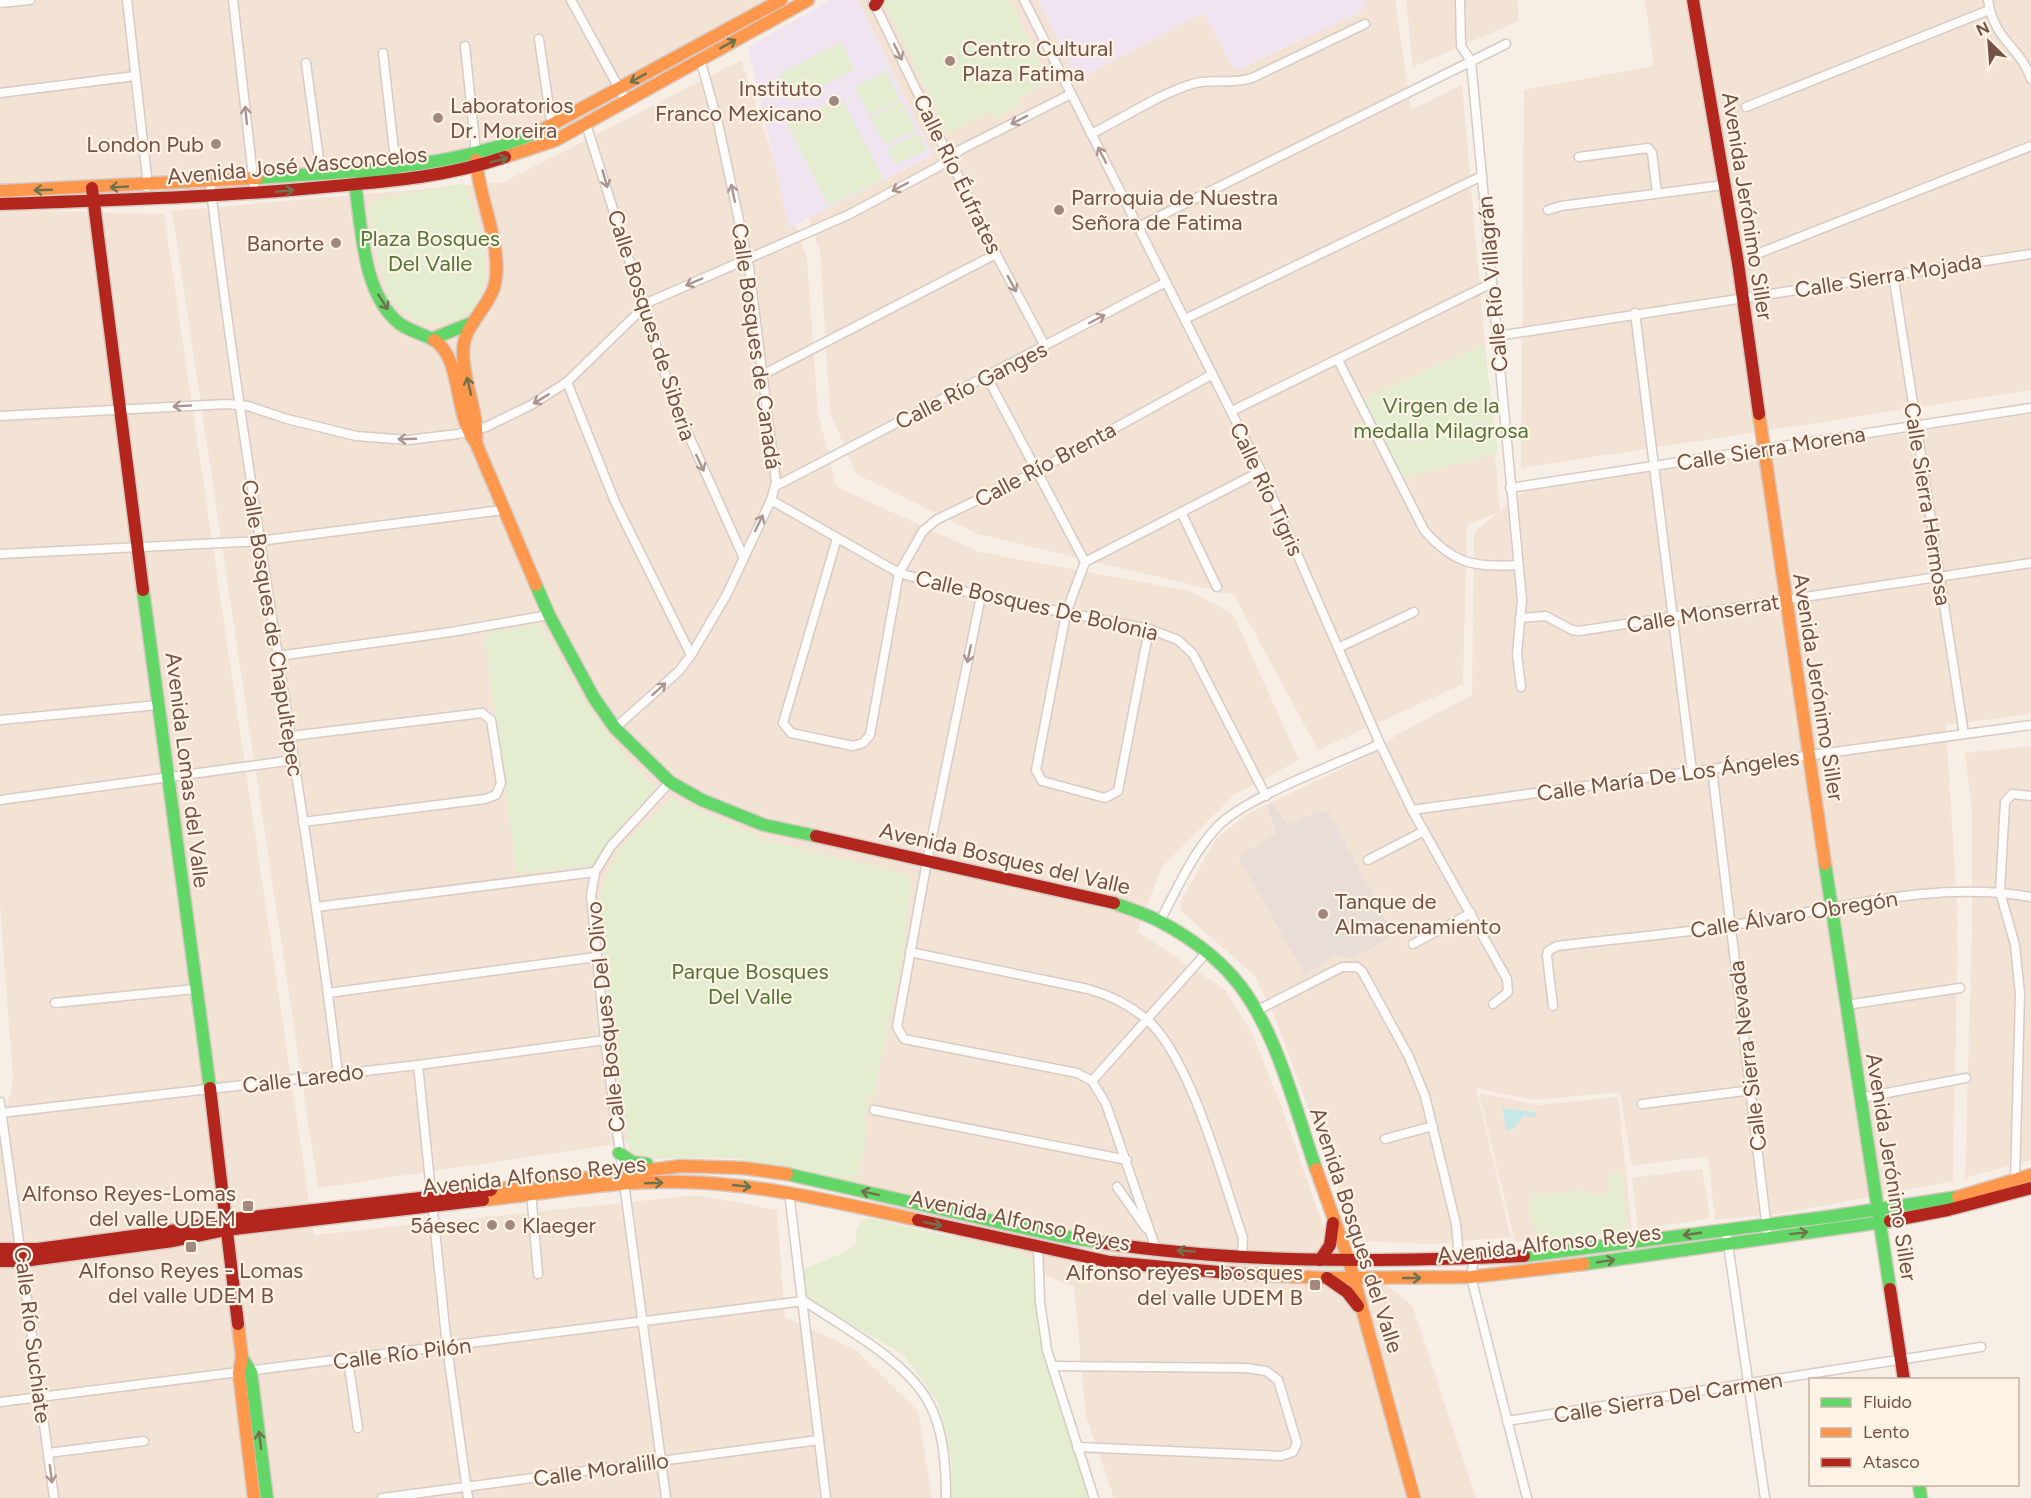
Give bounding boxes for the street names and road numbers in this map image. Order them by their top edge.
street label: Calle Río Éufrates [907,90,1008,258]
street label: Avenida Jerónimo Siller [1716,90,1779,322]
street label: Avenida José Vasconcelos [166,141,428,190]
street label: Calle Río Villagrán [1471,195,1514,373]
street label: Calle Bosques de Siberia [601,206,702,444]
street label: Calle Bosques de Canadá [726,221,787,471]
street label: Calle Sierra Mojada [1793,247,1984,304]
street label: Calle Río Ganges [891,336,1052,435]
street label: Calle Sierra Hermosa [1898,401,1957,608]
street label: Calle Río Brenta [970,416,1120,513]
street label: Calle Río Tigris [1224,418,1309,560]
street label: Calle Sierra Morena [1675,420,1867,477]
street label: Calle Bosques de Chapultepec [236,478,309,779]
street label: Calle Bosques De Bolonia [913,564,1161,647]
street label: Avenida Jerónimo Siller [1787,571,1850,803]
street label: Calle Monserrat [1625,588,1782,639]
street label: Avenida Lomas del Valle [160,651,215,889]
street label: Calle María De Los Ángeles [1535,744,1801,807]
street label: Avenida Bosques del Valle [877,816,1133,900]
street label: Calle Álvaro Obregón [1689,885,1900,944]
street label: Calle Bosques Del Olivo [580,900,631,1134]
street label: Calle Sierra Nevada [1722,959,1773,1153]
street label: Avenida Jerónimo Siller [1860,1051,1923,1283]
street label: Calle Laredo [241,1058,365,1099]
street label: Avenida Bosques del Valle [1304,1104,1409,1356]
street label: Avenida Alfonso Reyes [421,1150,647,1201]
street label: Avenida Alfonso Reyes [907,1184,1133,1257]
street label: Avenida Alfonso Reyes [1436,1218,1662,1269]
street label: Calle Río Suchiate [8,1245,57,1425]
street label: Calle Río Pilón [331,1332,473,1375]
street label: Calle Sierra Del Carmen [1552,1366,1784,1429]
street label: Calle Moralillo [532,1447,671,1492]

